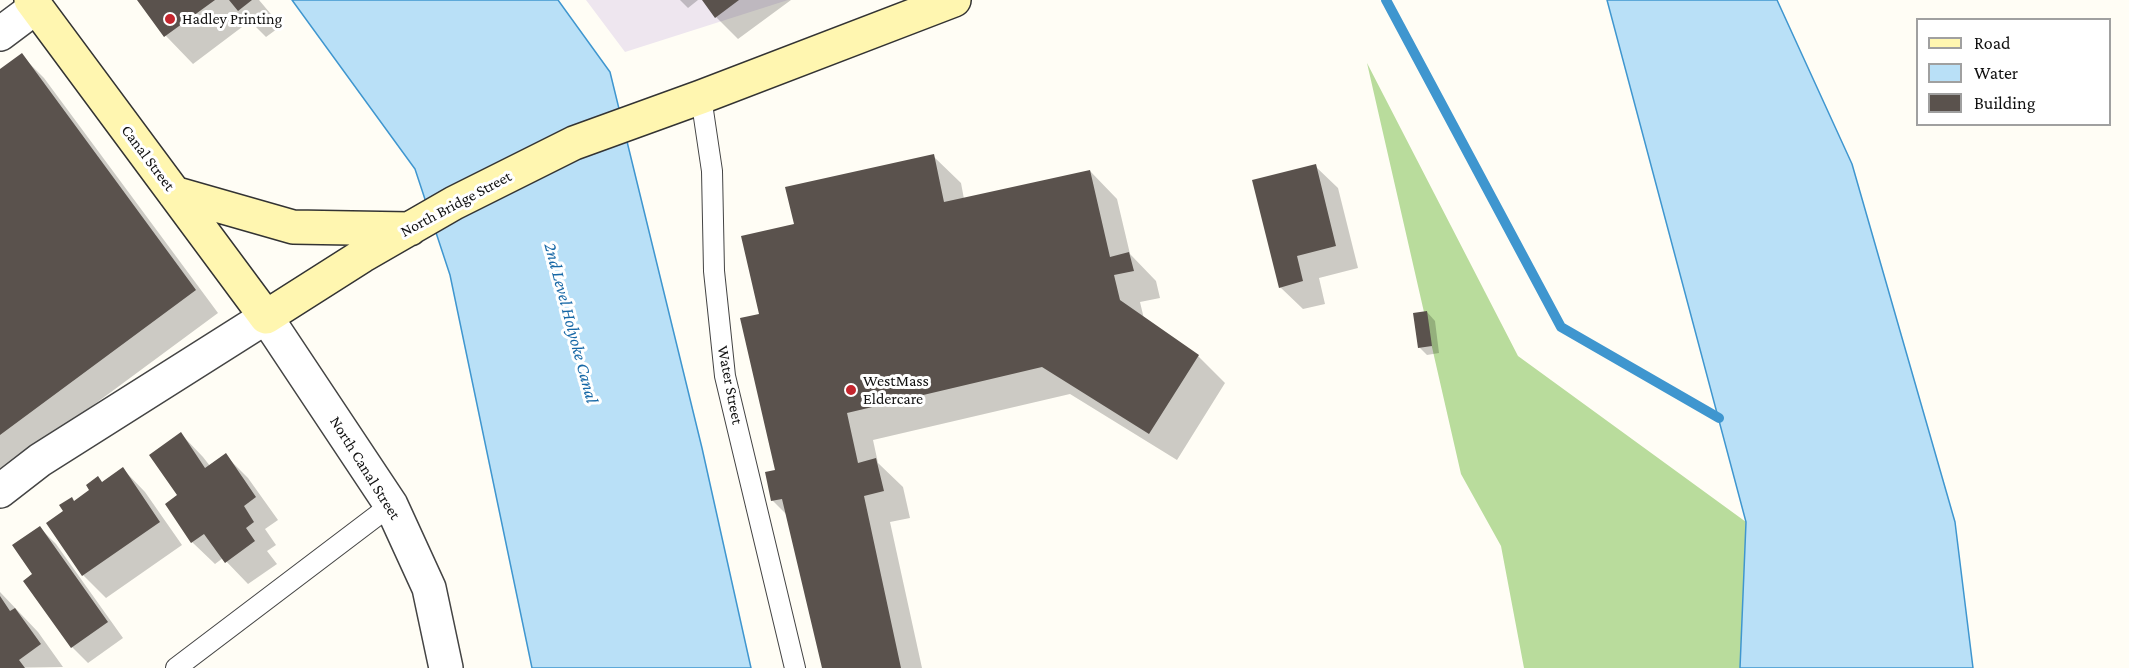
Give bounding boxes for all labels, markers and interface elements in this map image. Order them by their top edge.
place label: Hadley Printing [182,9,282,29]
marker: Hadley Printing [163,12,177,26]
legend [1916,18,2111,126]
text: Road [1974,33,2011,53]
text: Water [1974,63,2018,83]
text: Building [1974,93,2035,113]
street label: Canal Street [117,121,179,195]
street label: North Bridge Street [397,167,515,241]
water label: 2nd Level Holyoke Canal [539,240,603,406]
street label: Water Street [713,344,747,426]
place label: WestMass Eldercare [863,371,929,409]
marker: WestMass Eldercare [844,383,858,397]
street label: North Canal Street [325,413,405,523]

